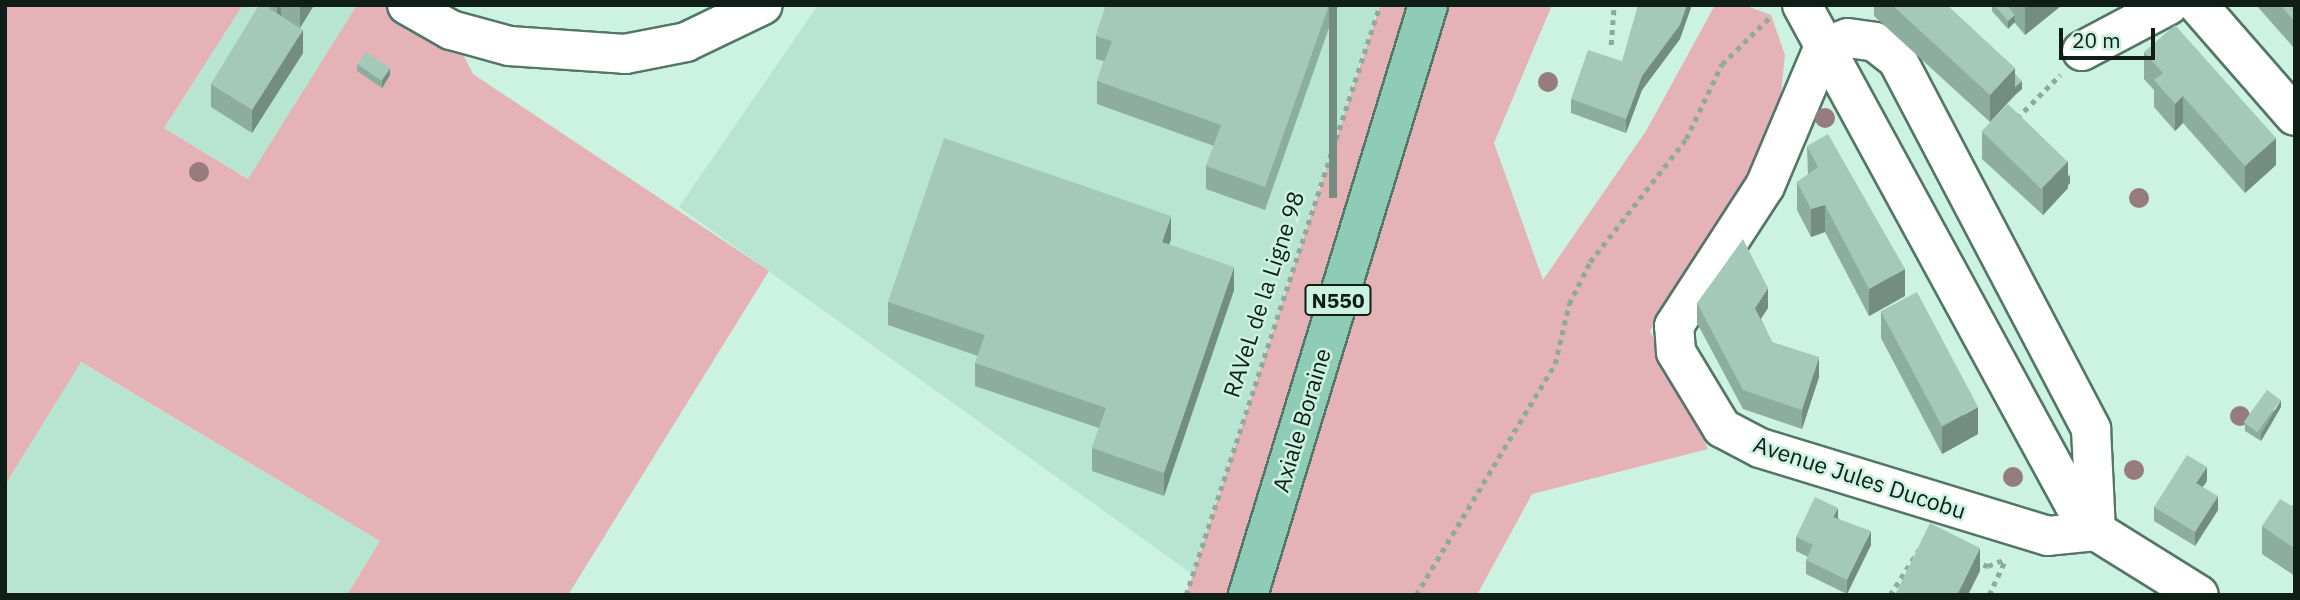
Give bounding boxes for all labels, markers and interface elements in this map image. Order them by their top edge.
scale bar [2062,14,2158,58]
text: 20 m [2072,26,2121,54]
street label: RAVeL de la Ligne 98 [1217,188,1309,400]
road number: N550 [1303,282,1373,318]
street label: Axiale Boraine [1266,345,1336,495]
street label: Avenue Jules Ducobu [1750,430,1970,524]

